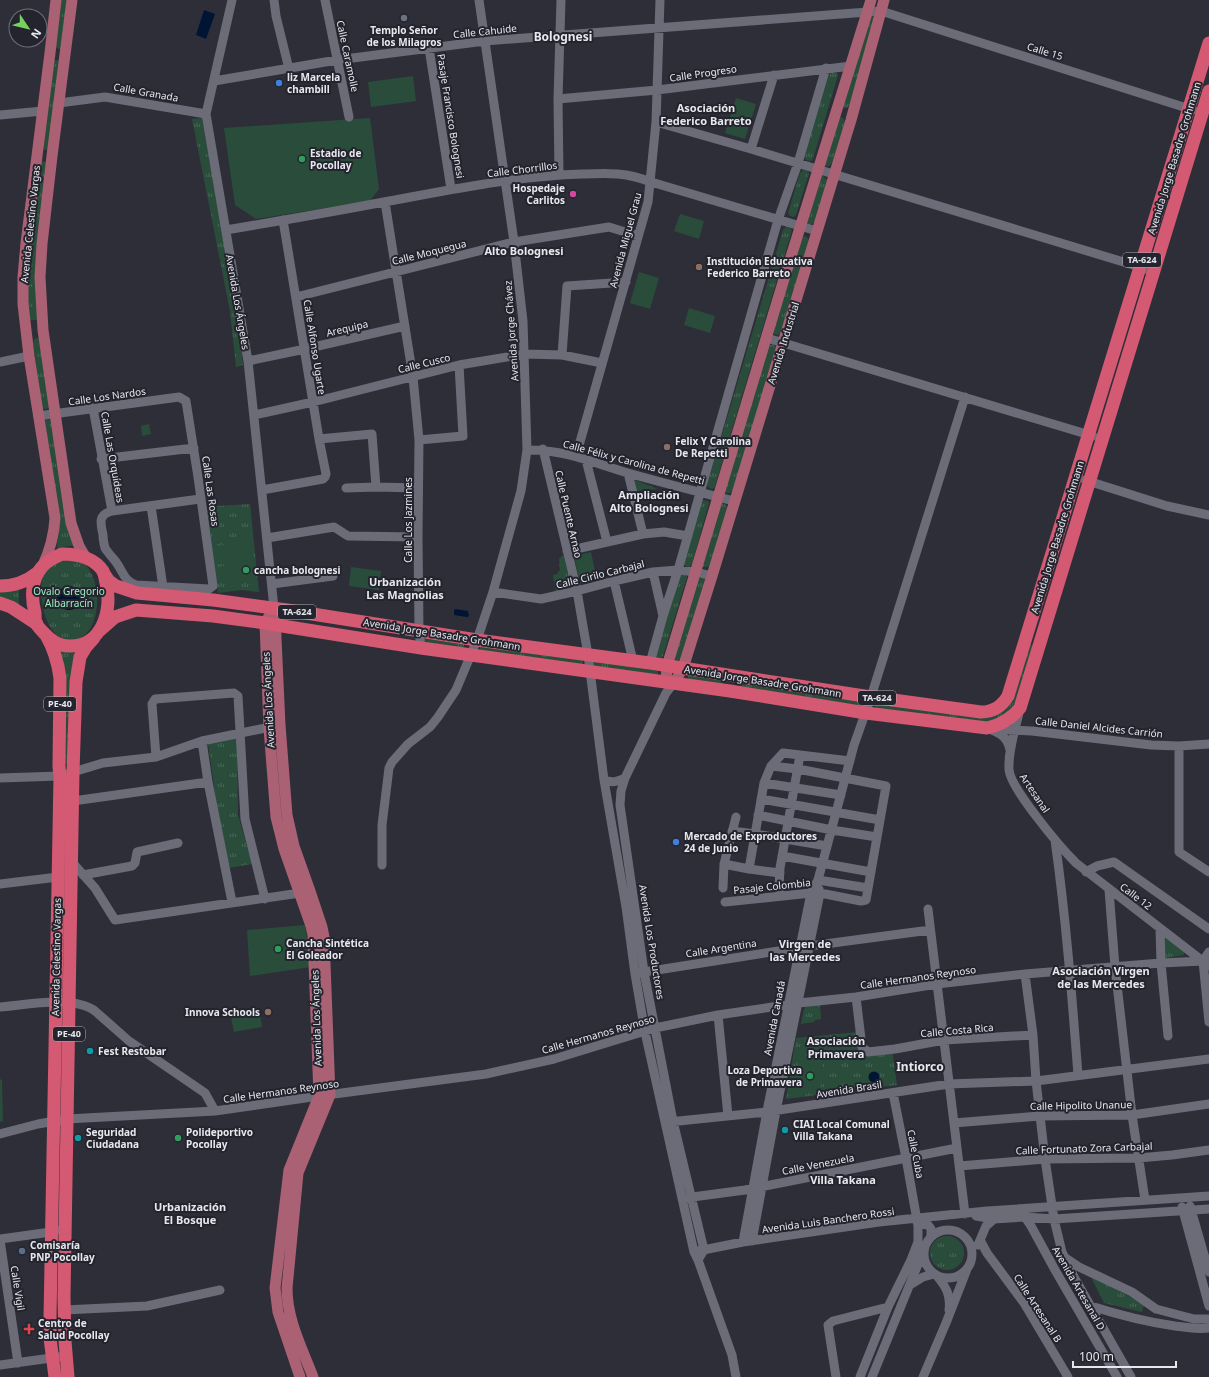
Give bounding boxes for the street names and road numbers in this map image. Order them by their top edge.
street label: Calle Caramolle [334,19,363,94]
street label: Calle Cahuide [452,21,518,41]
street label: Calle 15 [1025,39,1065,63]
street label: Pasaje Francisco Bolognesi [434,53,468,179]
street label: Calle Progreso [668,61,738,85]
street label: Calle Granada [112,79,180,105]
street label: Avenida Jorge Basadre Grohmann [1144,80,1204,236]
street label: Calle Chorrillos [486,158,558,180]
street label: Avenida Celestino Vargas [17,164,43,284]
street label: Avenida Miguel Grau [606,191,644,289]
street label: Calle Moquegua [390,236,468,268]
street label: Avenida Los Ángeles [223,253,253,351]
road number: TA-624 [1123,253,1161,267]
street label: Avenida Jorge Chávez [500,280,522,382]
street label: Calle Alfonso Ugarte [301,299,329,396]
street label: Avenida Industrial [764,300,802,386]
street label: Arequipa [325,316,369,340]
street label: Calle Cusco [396,350,452,376]
street label: Calle Los Nardos [67,384,147,408]
street label: Calle Las Orquídeas [98,410,128,504]
street label: Calle Félix y Carolina de Repetti [562,436,706,488]
street label: Calle Las Rosas [199,455,223,527]
street label: Avenida Jorge Basadre Grohmann [1027,459,1087,615]
street label: Calle Puente Arnao [552,469,586,559]
street label: Calle Los Jazmines [401,477,415,563]
street label: Calle Cirilo Carbajal [554,556,646,592]
road number: TA-624 [278,605,316,619]
street label: Avenida Jorge Basadre Grohmann [362,615,522,653]
street label: Avenida Los Ángeles [258,651,278,748]
street label: Avenida Jorge Basadre Grohmann [683,662,843,700]
road number: TA-624 [858,691,896,705]
road number: PE-40 [44,697,76,711]
street label: Calle Daniel Alcides Carrión [1034,713,1164,741]
street label: Artesanal [1017,771,1053,815]
street label: Pasaje Colombia [733,875,811,897]
street label: Calle 12 [1117,879,1155,913]
street label: Avenida Los Productores [636,884,668,1001]
street label: Avenida Celestino Vargas [48,898,64,1016]
street label: Calle Argentina [684,935,758,961]
street label: Calle Hermanos Reynoso [859,962,977,992]
street label: Avenida Los Ángeles [307,969,325,1066]
street label: Avenida Canadá [760,980,788,1056]
street label: Calle Hermanos Reynoso [540,1011,656,1057]
street label: Calle Costa Rica [920,1020,994,1040]
road number: PE-40 [53,1027,85,1041]
street label: Calle Hermanos Reynoso [222,1076,340,1106]
street label: Avenida Brasil [815,1077,883,1101]
street label: Calle Hipolito Unanue [1030,1097,1132,1113]
street label: Calle Cuba [904,1128,928,1180]
street label: Calle Fortunato Zora Carbajal [1015,1139,1153,1157]
street label: Calle Venezuela [781,1150,855,1178]
street label: Avenida Luis Banchero Rossi [761,1204,895,1236]
street label: Avenida Artesanal D [1049,1244,1109,1332]
street label: Calle Vigil [8,1265,28,1311]
street label: Calle Artesanal B [1011,1271,1065,1345]

